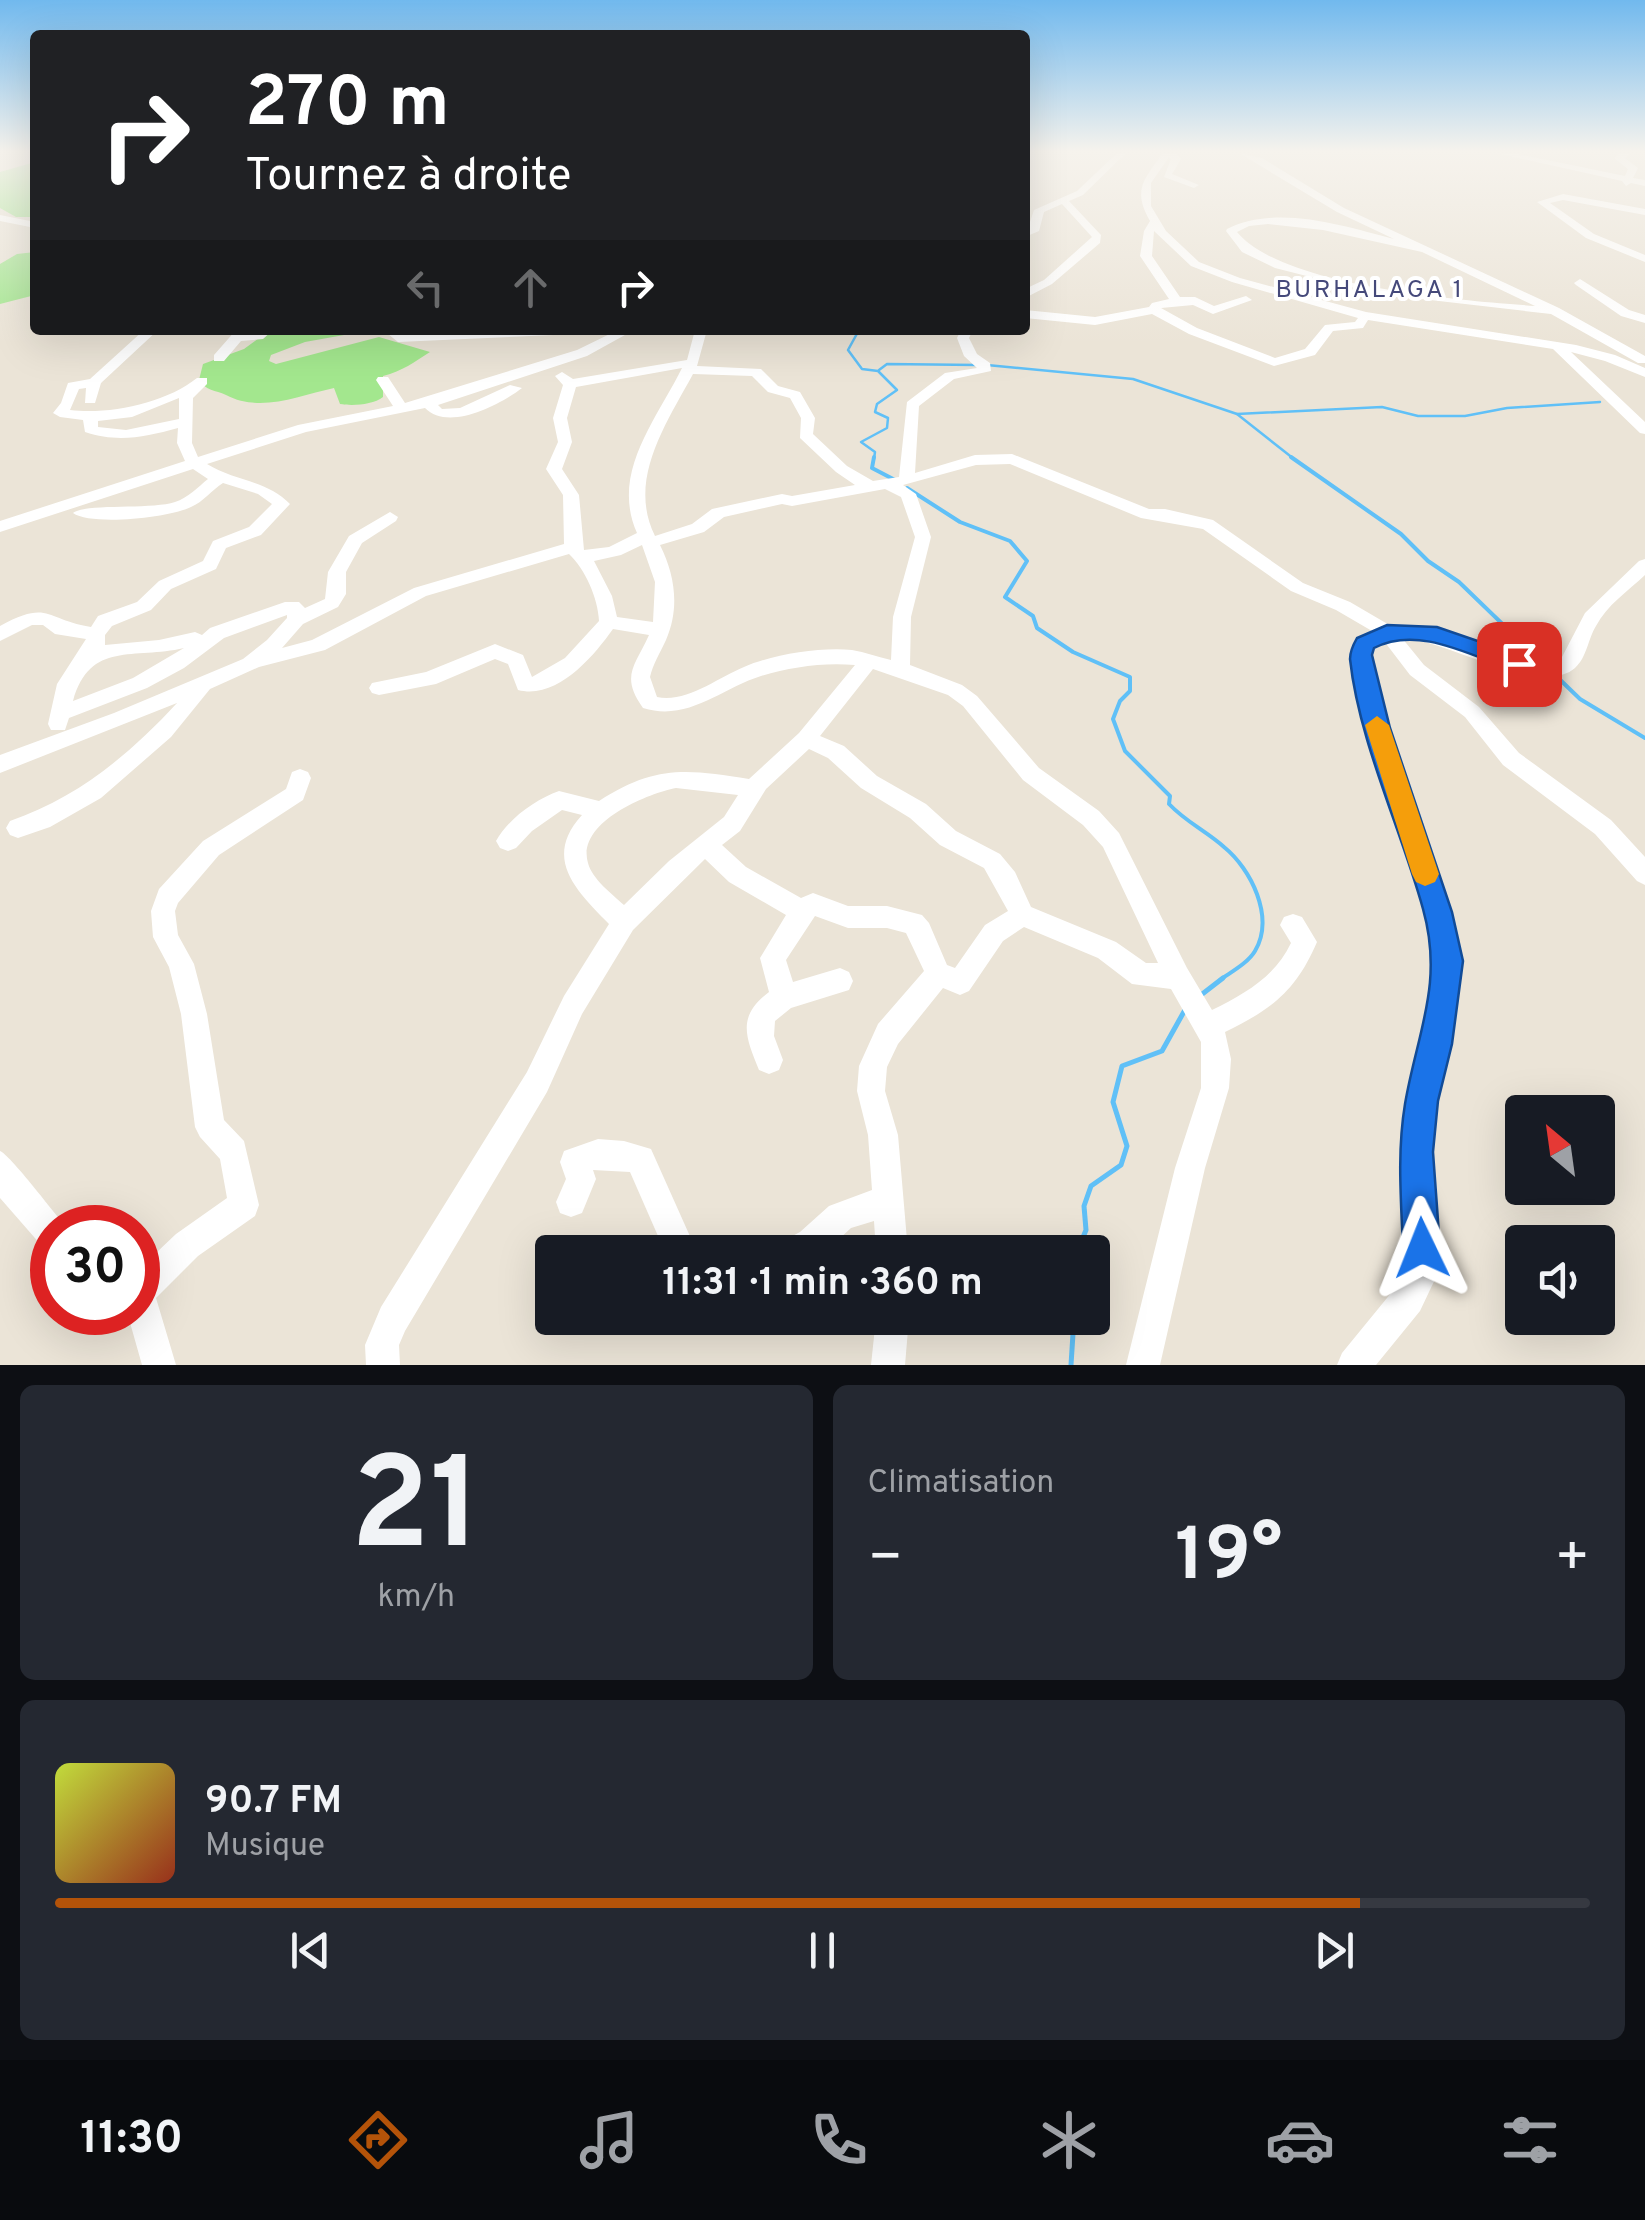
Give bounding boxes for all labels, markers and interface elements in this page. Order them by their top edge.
text: 270 m [245,62,450,151]
icon: right [80,70,210,200]
text: Tournez à droite [245,149,572,206]
icon: left [398,260,453,315]
icon: ahead [503,260,558,315]
icon: right [608,260,663,315]
district label: BURHALAGA 1 [1275,275,1465,307]
pin [1477,622,1562,707]
icon: arrive [1492,637,1547,692]
north arrow [1505,1095,1615,1205]
map controls [1505,1095,1615,1335]
position arrow [1370,1196,1474,1300]
speed limit sign: 30 [30,1205,160,1335]
button: sound [1505,1225,1615,1335]
text: 11:31 · 1 min · 360 m [662,1260,983,1309]
text: 21 [351,1430,482,1595]
text: Climatisation [868,1464,1054,1504]
text: 19° [1175,1512,1282,1607]
text: − [868,1525,903,1595]
text: + [1555,1525,1590,1595]
text: km/h [377,1578,455,1618]
text: 90.7 FM [205,1778,342,1827]
text: Musique [205,1827,325,1867]
icon: previous [283,1923,338,1978]
icon: pause [795,1923,850,1978]
icon: next [1307,1923,1362,1978]
icon: directions [343,2105,413,2175]
icon: music [574,2105,644,2175]
icon: phone [804,2105,874,2175]
icon: climate [1034,2105,1104,2175]
icon: car [1265,2105,1335,2175]
icon: filters [1495,2105,1565,2175]
text: 11:30 [80,2112,183,2169]

